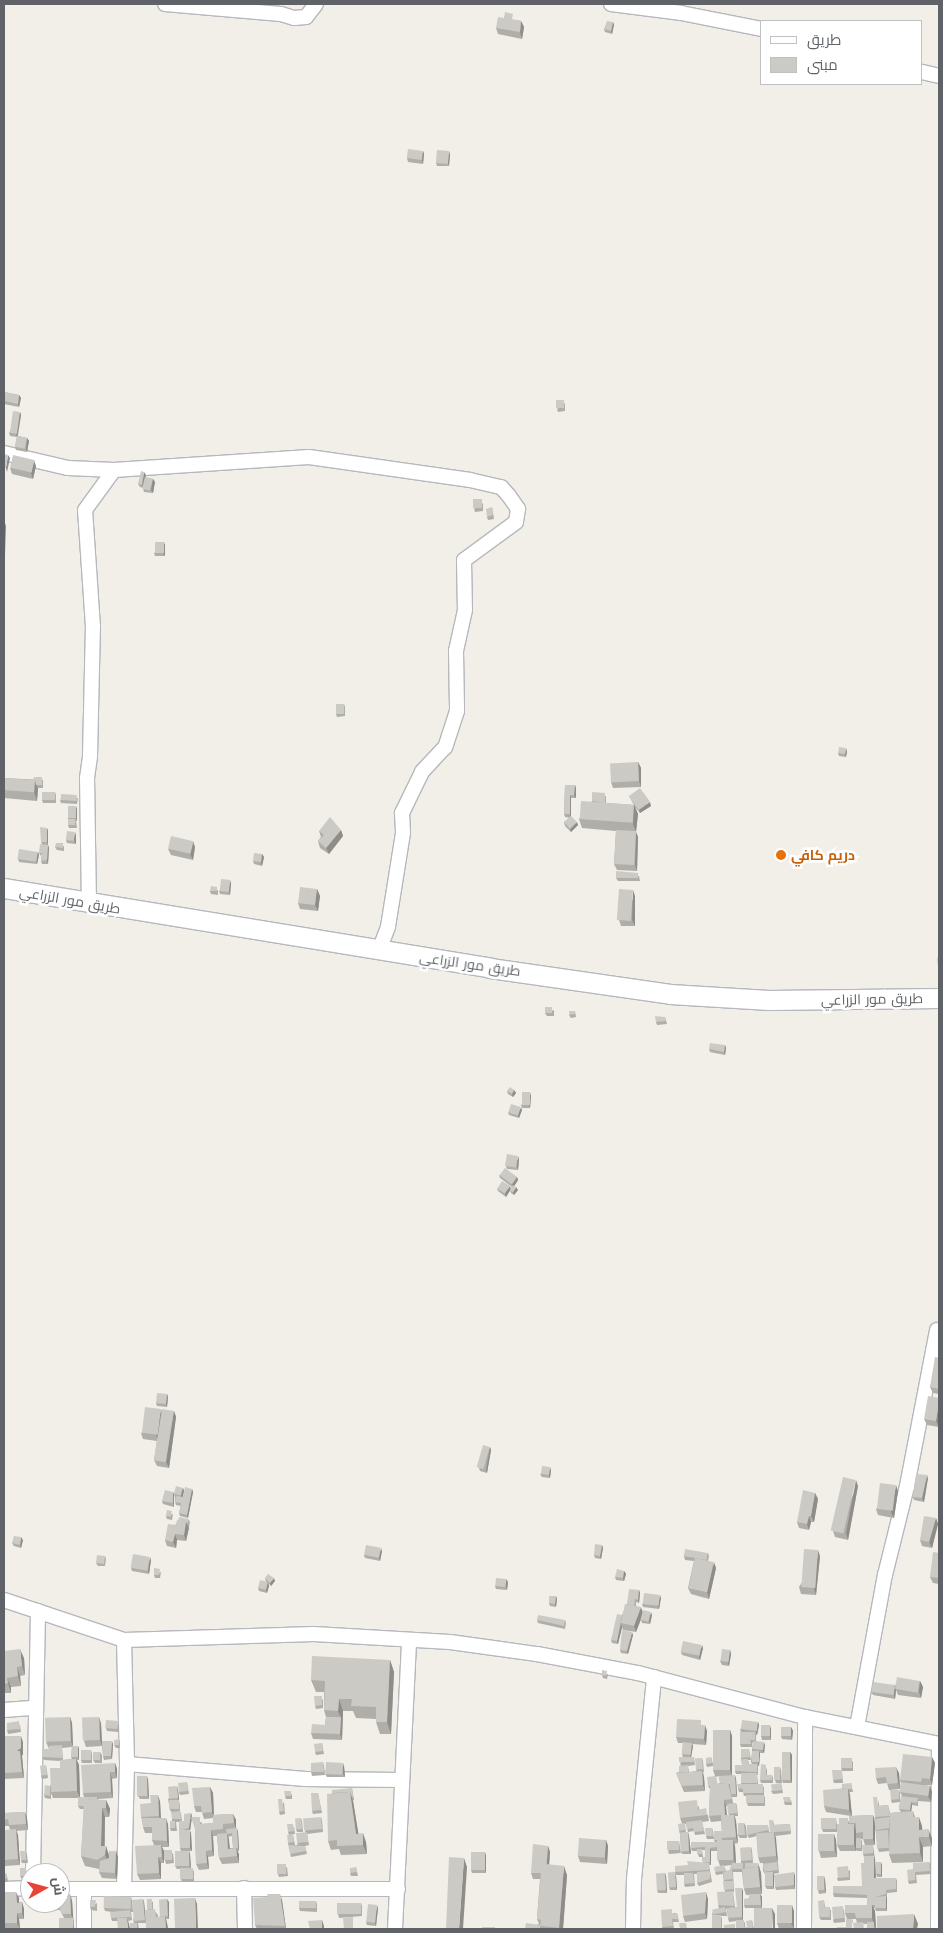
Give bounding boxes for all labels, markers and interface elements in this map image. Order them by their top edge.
legend [760,20,923,85]
text: طريق [807,31,841,49]
text: مبنى [807,56,838,74]
place label: دريم كافي [791,847,855,863]
marker: دريم كافي [775,849,787,861]
street label: طريق مور الزراعي [18,883,122,917]
street label: طريق مور الزراعي [418,949,522,979]
street label: طريق مور الزراعي [821,990,923,1008]
north arrow [20,1863,70,1913]
text: ش [50,1876,68,1896]

